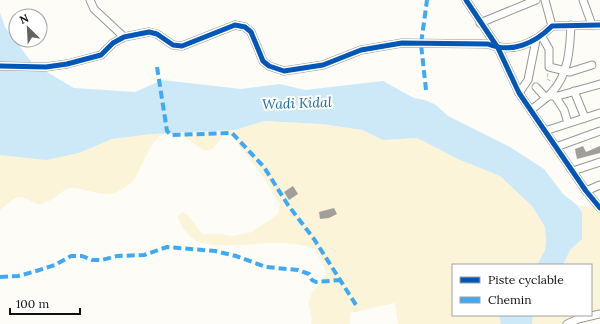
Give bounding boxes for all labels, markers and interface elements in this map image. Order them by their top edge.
north arrow [8,8,48,48]
text: N [17,11,31,27]
water label: Wadi Kidal [262,93,332,113]
legend [452,264,592,316]
text: Piste cyclable [488,272,564,287]
scale bar [10,290,80,316]
text: Chemin [488,292,531,307]
text: 100 m [16,296,49,311]

